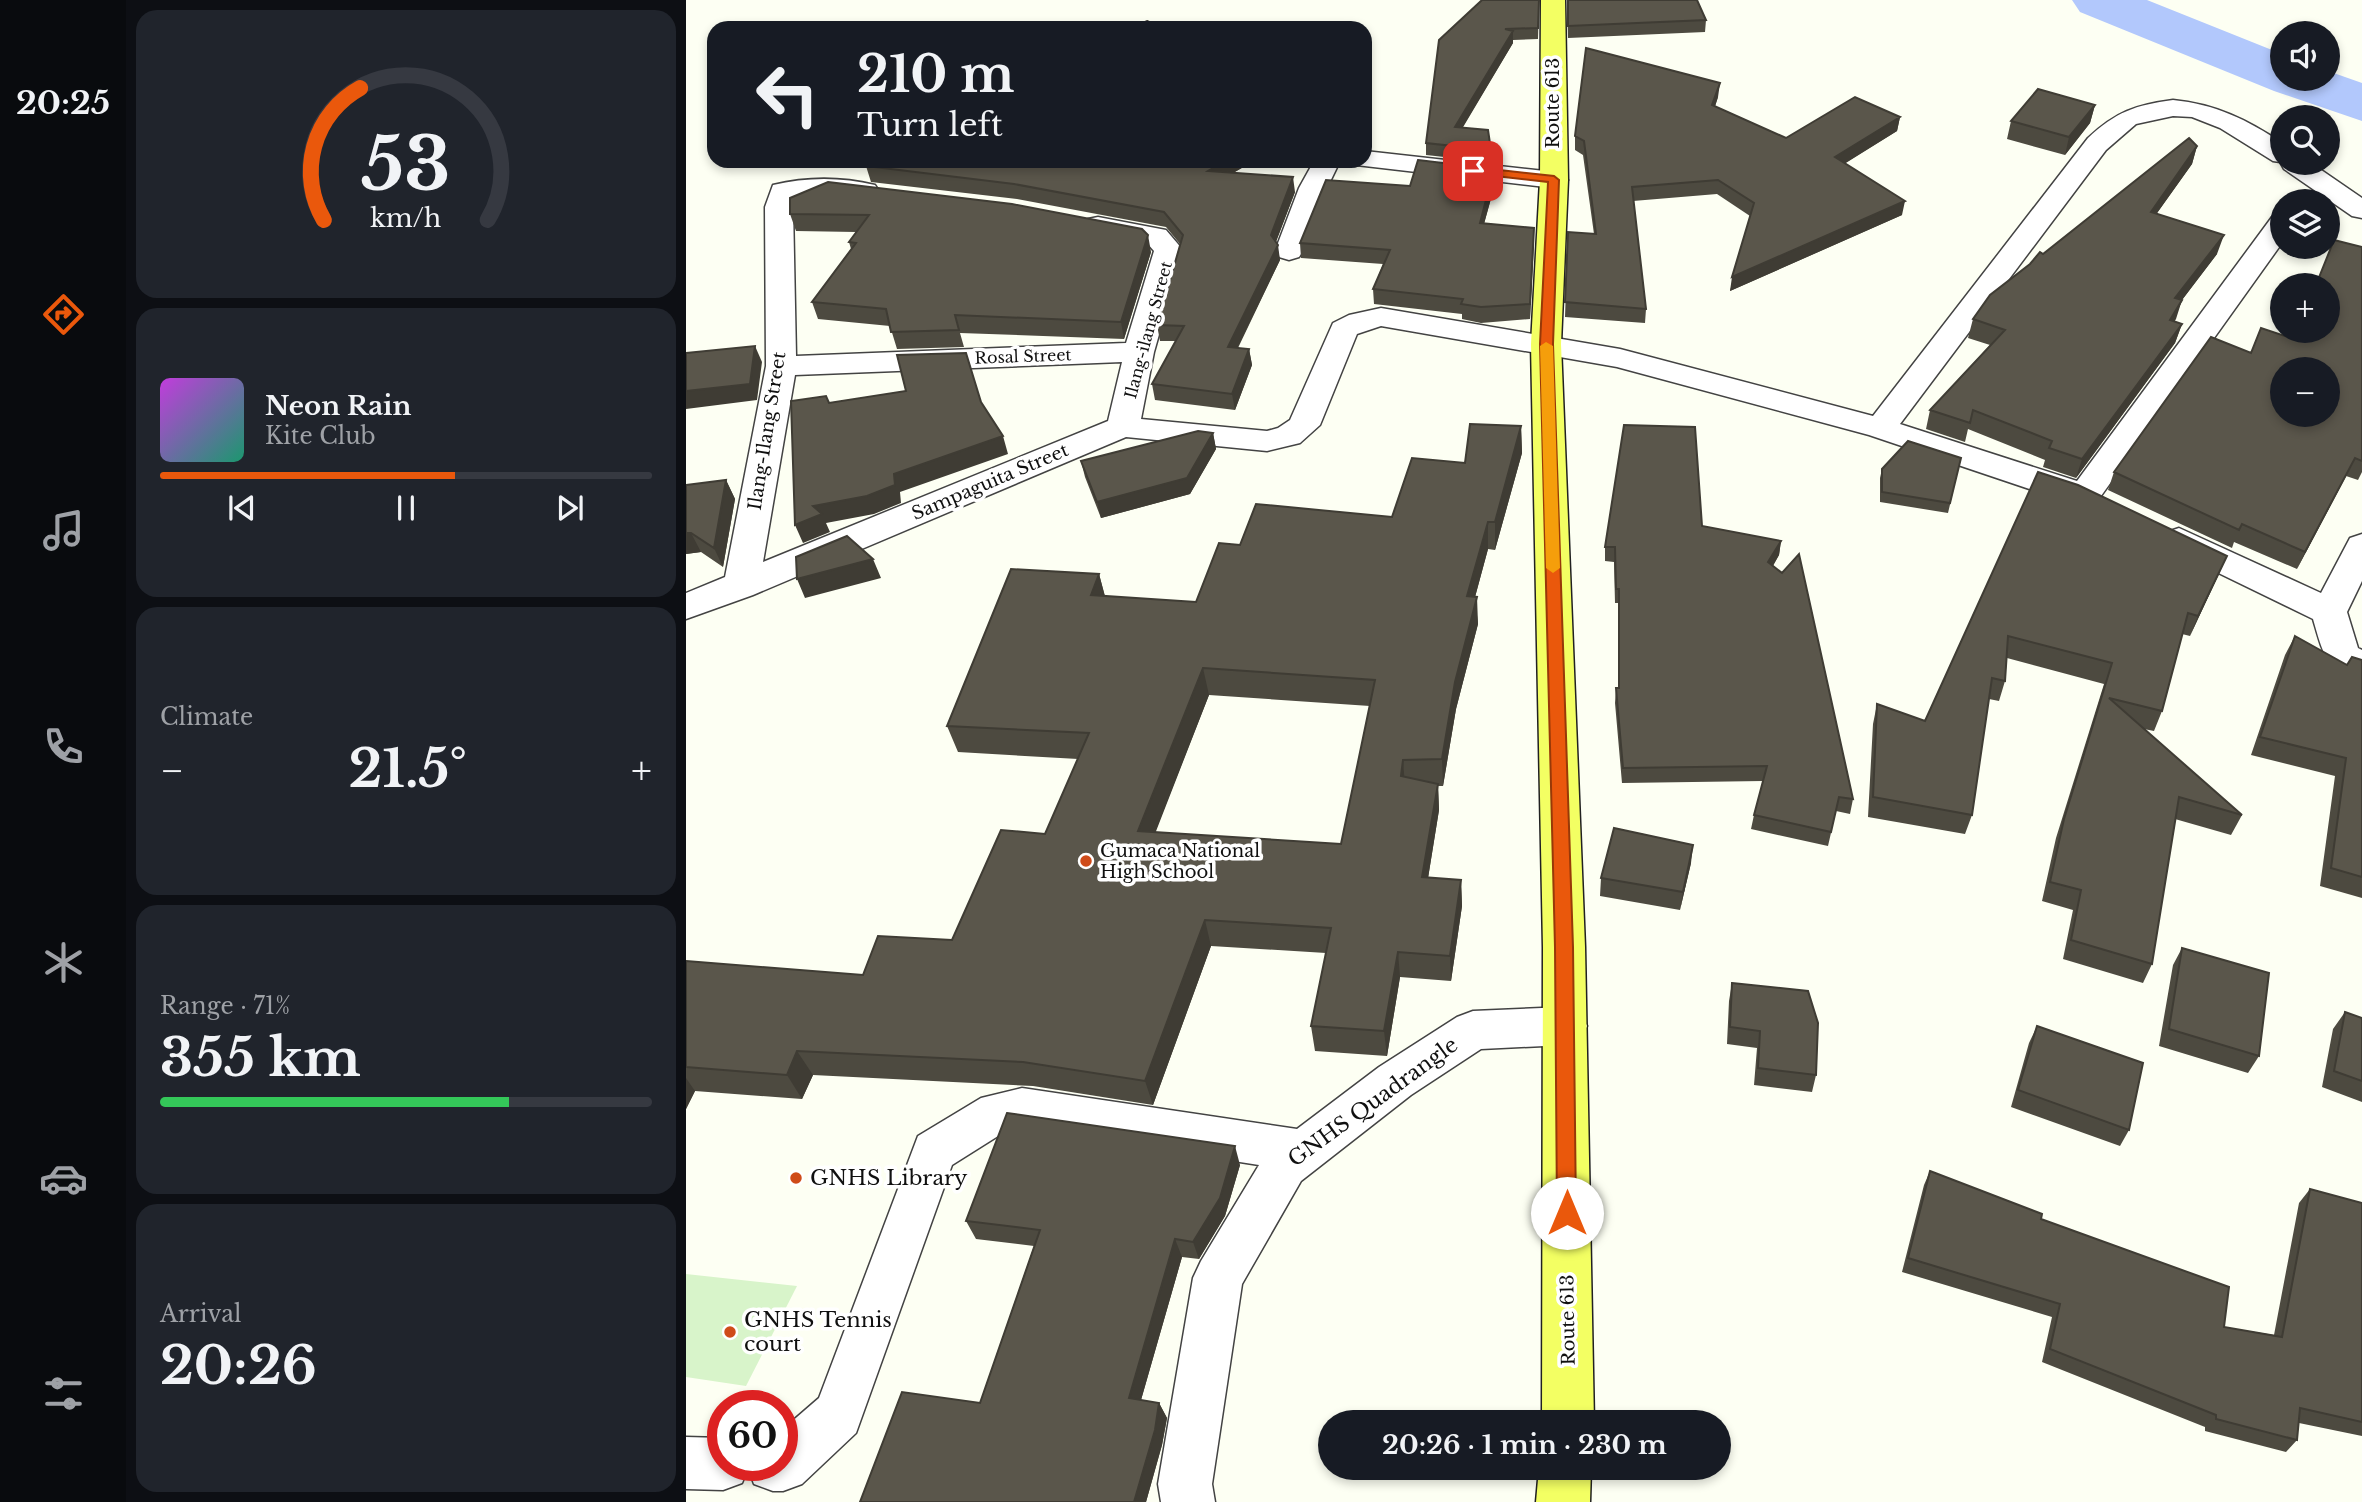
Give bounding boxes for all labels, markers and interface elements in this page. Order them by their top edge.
map controls [2270,21,2340,427]
button: sound [2270,21,2340,91]
text: 210 m [857,44,1015,105]
icon: left [742,49,833,140]
street label: Route 613 [1542,58,1564,148]
text: 20:25 [16,83,110,123]
text: Turn left [857,105,1003,145]
button: search [2270,105,2340,175]
text: 53 [361,120,451,211]
pin [1443,141,1503,201]
icon: arrive [1454,152,1492,190]
button: layers [2270,189,2340,259]
text: km/h [371,203,441,234]
street label: Ilang-ilang Street [1120,259,1176,401]
button: + [2270,273,2340,343]
icon: directions [39,290,88,339]
street label: Rosal Street [974,344,1072,368]
street label: Ilang-Ilang Street [744,350,790,512]
button: − [2270,357,2340,427]
text: Neon Rain [265,390,411,422]
text: Kite Club [265,422,376,450]
street label: Sampaguita Street [908,439,1072,525]
icon: previous [223,489,261,527]
icon: pause [387,489,425,527]
icon: next [551,489,589,527]
icon: music [39,506,88,555]
text: Climate [160,703,253,731]
icon: phone [39,722,88,771]
text: 21.5° [348,737,467,801]
text: − [160,747,184,794]
text: + [631,747,652,794]
place label: Gumaca National High School [1100,840,1260,883]
marker: Gumaca National High School [1078,853,1094,869]
icon: climate [39,938,88,987]
text: Range · 71% [160,992,291,1020]
text: 355 km [160,1026,361,1090]
street label: GNHS Quadrangle [1283,1032,1463,1172]
icon: car [39,1154,88,1203]
place label: GNHS Library [810,1165,968,1191]
marker: GNHS Library [788,1170,804,1186]
position arrow [1530,1176,1604,1250]
street label: Route 613 [1556,1274,1580,1366]
text: Arrival [160,1300,241,1328]
place label: GNHS Tennis court [744,1307,892,1357]
marker: GNHS Tennis court [722,1324,738,1340]
text: 20:26 [160,1334,317,1398]
icon: filters [39,1369,88,1418]
speed limit sign: 60 [707,1390,798,1481]
text: 20:26 · 1 min · 230 m [1382,1429,1667,1461]

